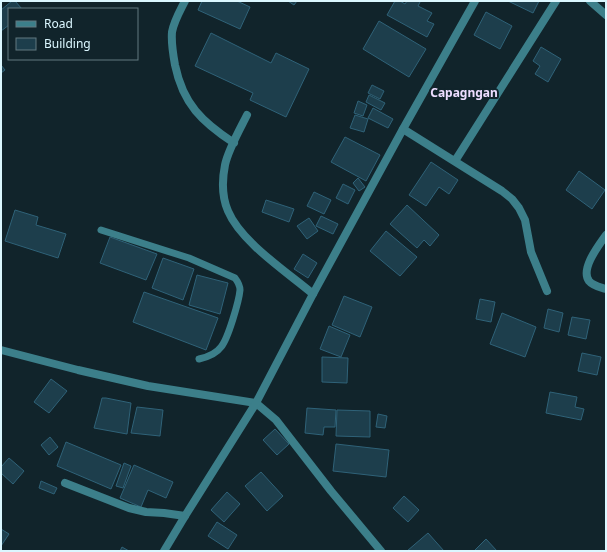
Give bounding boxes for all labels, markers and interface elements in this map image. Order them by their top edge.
legend [8,8,138,60]
text: Road [44,15,73,32]
text: Building [44,35,91,52]
district label: Capagngan [430,84,498,101]

